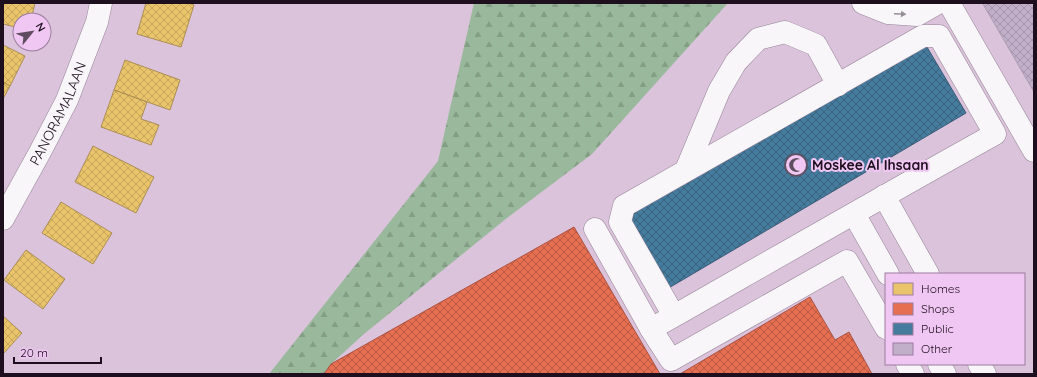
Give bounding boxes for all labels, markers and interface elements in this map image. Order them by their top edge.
one-way arrow [894,10,906,17]
north arrow [12,12,52,52]
text: N [33,20,49,34]
street label: PANORAMALAAN [25,59,90,168]
mosque icon: Moskee Al Ihsaan [783,152,809,178]
place label: Moskee Al Ihsaan [812,156,929,174]
legend [885,273,1025,365]
text: Homes [921,281,961,296]
text: Shops [921,301,955,316]
text: Public [921,321,954,336]
scale bar [14,339,101,365]
text: Other [921,341,953,356]
text: 20 m [20,345,48,360]

